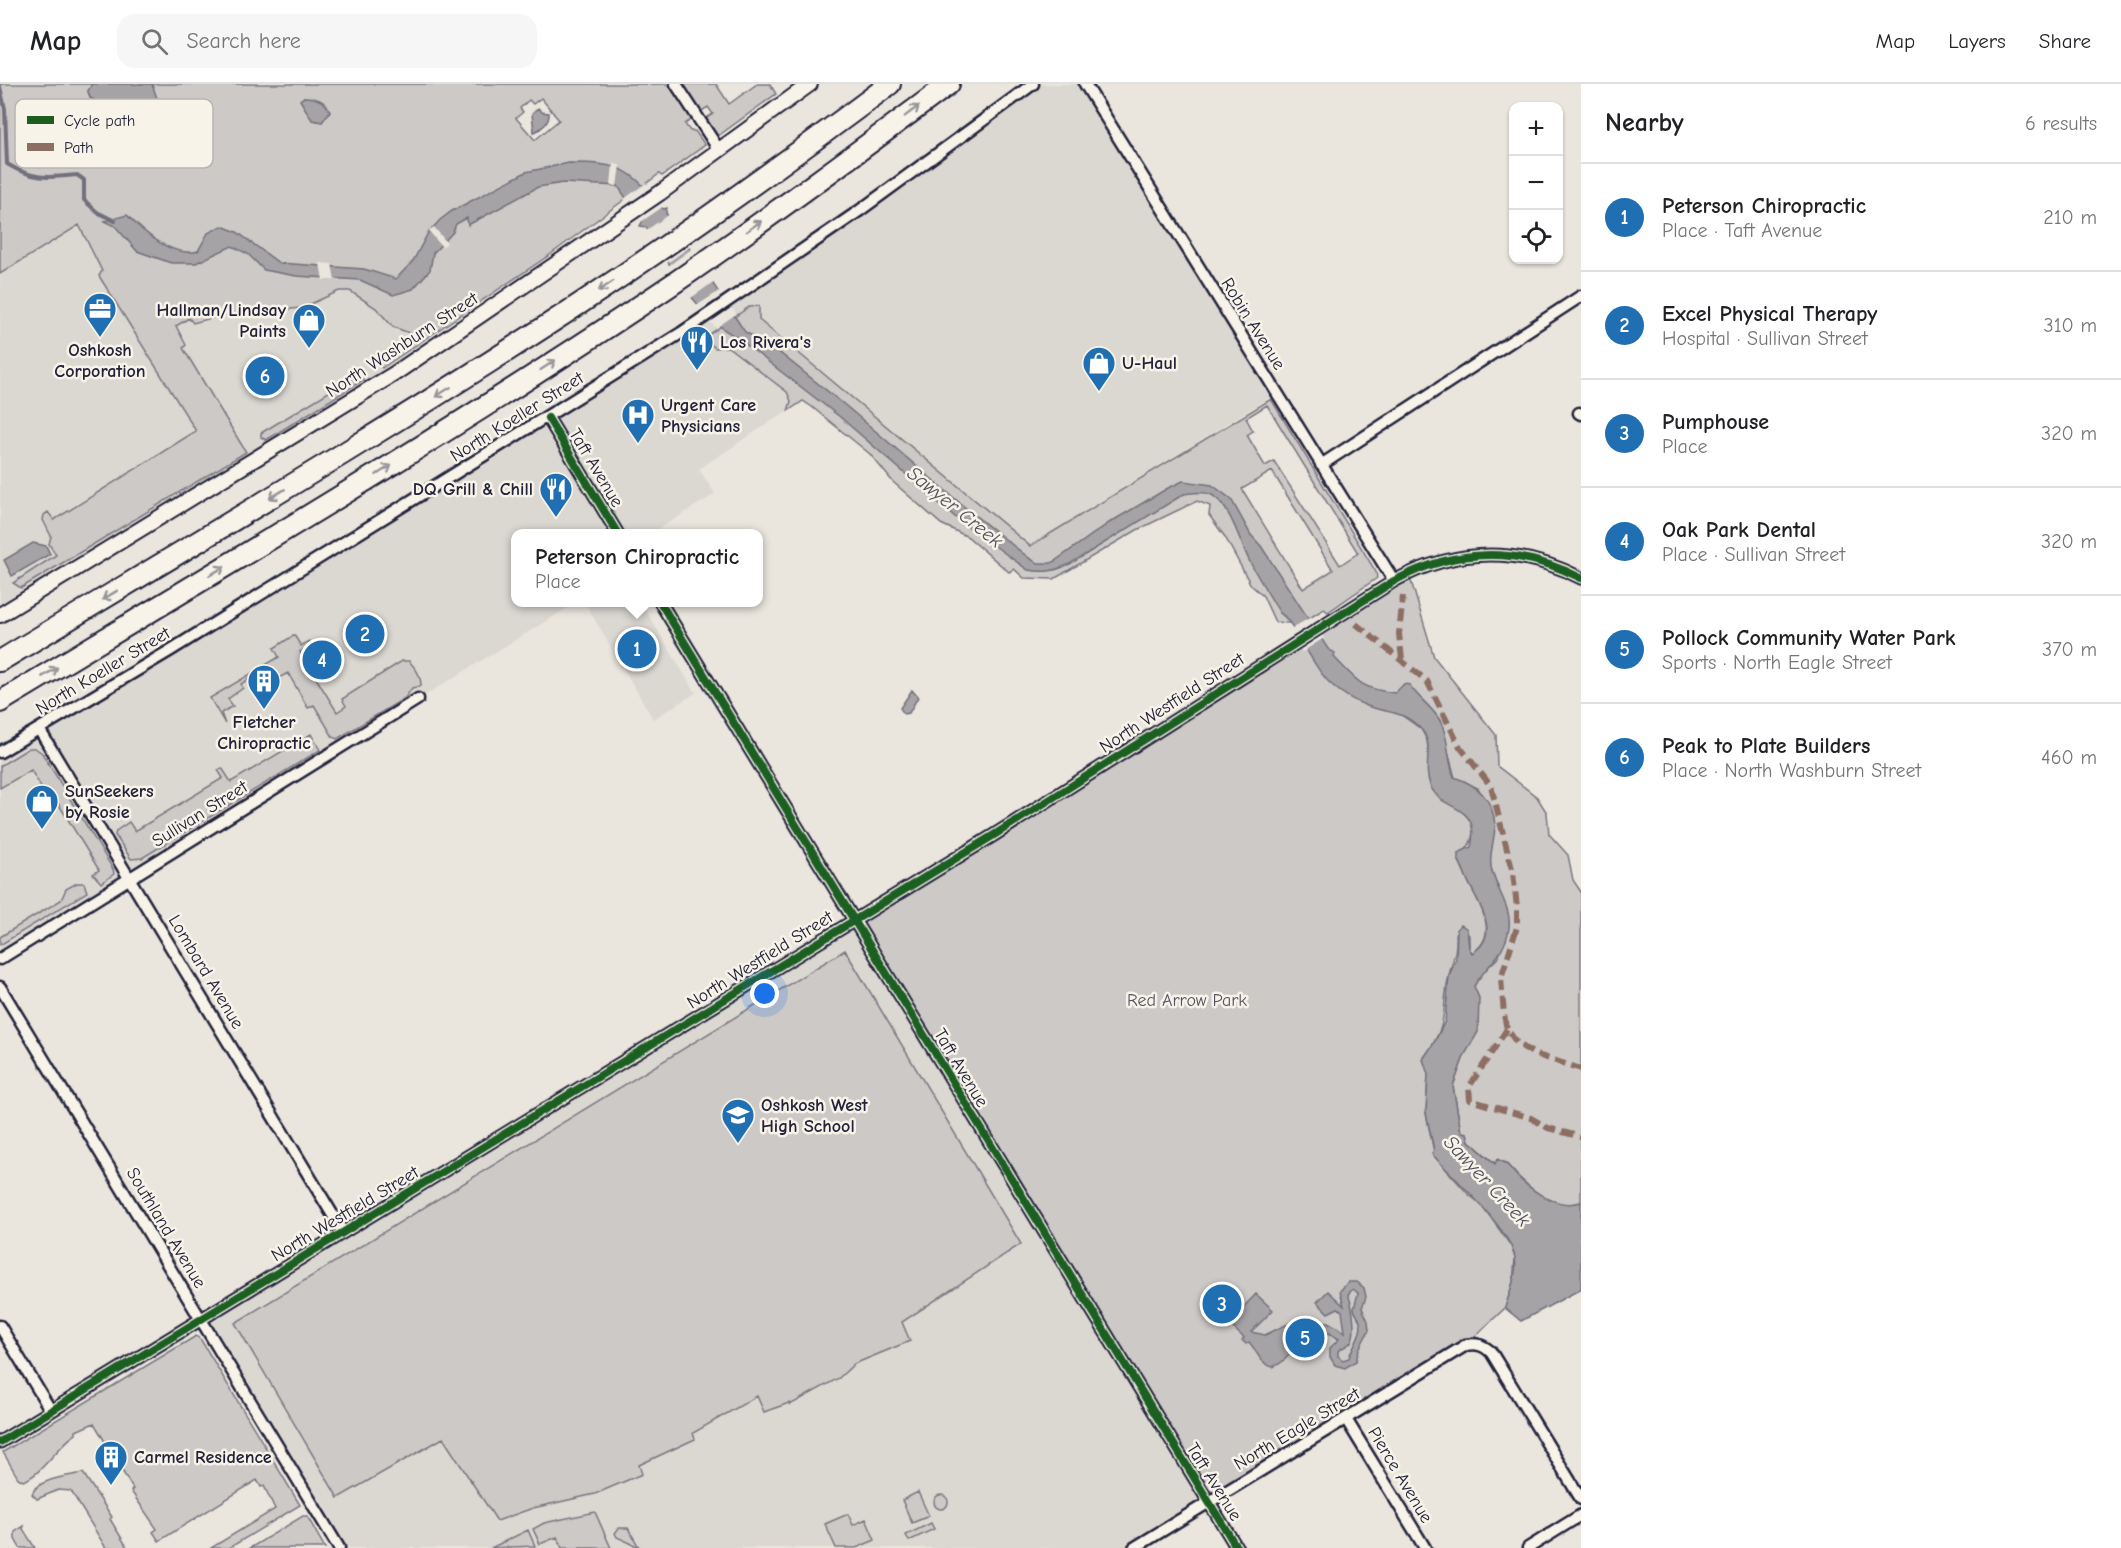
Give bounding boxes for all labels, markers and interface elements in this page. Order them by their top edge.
search box [117,14,537,68]
text: Map [30,25,81,57]
icon: search [138,25,171,58]
text: Search here [186,28,301,54]
text: Map [1876,29,1915,53]
text: Layers [1948,29,2006,53]
text: Share [2039,29,2091,53]
legend [15,99,213,168]
map controls [1509,102,1563,264]
button: + [1509,102,1563,156]
one-way arrow [903,105,919,118]
text: Nearby [1605,108,1684,138]
text: Cycle path [64,112,135,130]
text: 6 results [2025,112,2097,135]
text: Path [64,139,94,157]
button: − [1509,156,1563,210]
text: Peterson Chiropractic [1662,193,1866,219]
text: 1 [1621,206,1628,229]
text: 210 m [2043,206,2097,229]
button: locate [1509,210,1563,264]
text: Place · Taft Avenue [1662,219,1822,242]
one-way arrow [746,220,762,233]
street label: Robin Avenue [1216,274,1290,374]
one-way arrow [599,280,615,292]
street label: North Washburn Street [322,287,483,402]
office icon: Oshkosh Corporation [82,291,118,338]
place label: Hallman/Lindsay Paints [157,300,287,342]
text: Excel Physical Therapy [1662,301,1877,327]
shop icon: Hallman/Lindsay Paints [291,302,327,349]
text: 2 [1620,314,1629,337]
text: 310 m [2044,314,2097,337]
restaurant icon: Los Rivera's [679,324,715,371]
text: Hospital · Sullivan Street [1662,327,1868,350]
place label: Los Rivera's [720,332,811,353]
place label: Oshkosh Corporation [54,340,146,382]
shop icon: U-Haul [1081,345,1117,392]
place label: U-Haul [1122,353,1177,374]
pin: 6 [246,354,284,398]
one-way arrow [540,359,557,372]
street label: North Koeller Street [447,367,588,466]
one-way arrow [435,386,452,398]
place label: Urgent Care Physicians [661,395,756,437]
hospital icon: Urgent Care Physicians [620,397,656,444]
text: Pumphouse [1662,409,1769,435]
text: 3 [1620,422,1629,445]
text: 320 m [2041,422,2097,445]
street label: Taft Avenue [564,425,628,511]
text: Place [1662,435,1708,458]
water label: Sawyer Creek [903,462,1008,553]
one-way arrow [375,463,392,475]
restaurant icon: DQ Grill & Chill [538,471,574,518]
place label: DQ Grill & Chill [413,479,533,500]
one-way arrow [269,488,286,500]
text: Oak Park Dental [1662,517,1816,543]
popup [511,529,763,607]
text: 4 [1620,530,1629,553]
text: 320 m [2041,530,2097,553]
text: Place · Sullivan Street [1662,543,1845,566]
text: Peterson Chiropractic [535,544,739,570]
one-way arrow [208,564,225,576]
text: Place [535,570,581,593]
one-way arrow [102,589,119,601]
pin: 2 [346,612,385,656]
street label: North Koeller Street [32,622,175,719]
text: Pollock Community Water Park [1662,625,1955,651]
pin: 1 [618,626,656,672]
pin: 4 [302,638,342,682]
text: 5 [1619,638,1630,661]
text: 370 m [2042,638,2097,661]
street label: North Westfield Street [1096,648,1249,758]
text: Sports · North Eagle Street [1662,651,1892,674]
building icon: Fletcher Chiropractic [246,663,282,710]
one-way arrow [41,665,58,677]
place label: Fletcher Chiropractic [217,712,311,754]
text: Peak to Plate Builders [1662,733,1870,759]
text: 6 [1619,746,1630,769]
text: 460 m [2041,746,2097,769]
text: Place · North Washburn Street [1662,759,1921,782]
street label: Sullivan Street [148,776,252,852]
place label: SunSeekers by Rosie [65,781,154,823]
shop icon: SunSeekers by Rosie [24,783,60,830]
street label: North Westfield Street [683,906,838,1013]
street label: Lombard Avenue [164,911,248,1033]
your location [750,979,779,1008]
park label: Red Arrow Park [1127,990,1247,1011]
street label: Taft Avenue [929,1025,993,1111]
place label: Oshkosh West High School [761,1095,869,1137]
school or university icon: Oshkosh West High School [720,1097,756,1144]
water label: Sawyer Creek [1439,1131,1535,1231]
street label: North Westfield Street [268,1161,423,1266]
street label: Southland Avenue [122,1164,210,1292]
pin: 3 [1202,1282,1242,1326]
pin: 5 [1286,1316,1324,1360]
street label: North Eagle Street [1230,1383,1364,1475]
street label: Pierce Avenue [1363,1423,1437,1527]
building icon: Carmel Residence [93,1439,129,1486]
street label: Taft Avenue [1182,1439,1246,1525]
place label: Carmel Residence [134,1447,272,1468]

